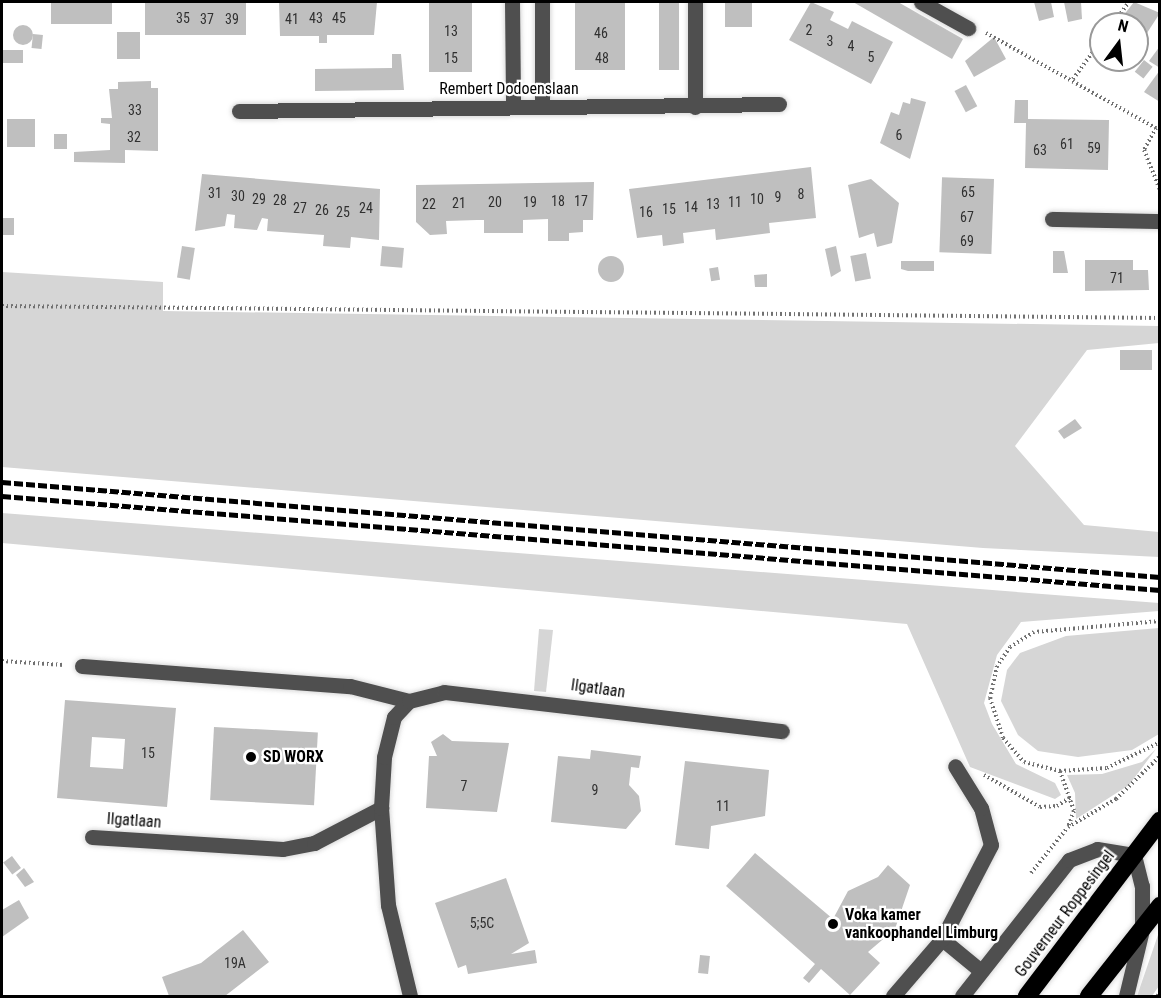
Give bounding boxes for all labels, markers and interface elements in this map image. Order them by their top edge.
house number: 35 [176,10,190,26]
house number: 43 [309,10,323,26]
house number: 45 [332,10,346,26]
house number: 37 [200,11,214,27]
house number: 39 [225,11,239,27]
house number: 41 [285,11,299,27]
north arrow [1089,12,1149,72]
text: N [1116,16,1130,37]
house number: 2 [806,22,812,38]
house number: 13 [444,23,458,39]
house number: 46 [594,25,608,41]
house number: 3 [827,33,833,49]
house number: 4 [848,38,854,54]
house number: 5 [868,49,874,65]
house number: 15 [444,50,458,66]
house number: 48 [595,50,609,66]
street label: Rembert Dodoenslaan [439,79,579,99]
house number: 33 [128,102,142,118]
house number: 6 [896,127,902,143]
house number: 32 [127,129,141,145]
house number: 61 [1060,136,1074,152]
house number: 59 [1087,140,1101,156]
house number: 63 [1033,142,1047,158]
house number: 65 [961,184,975,200]
house number: 31 [208,185,222,201]
house number: 8 [798,186,804,202]
house number: 30 [231,188,245,204]
house number: 9 [775,189,781,205]
house number: 29 [252,191,266,207]
house number: 10 [750,191,764,207]
house number: 28 [273,192,287,208]
house number: 18 [551,193,565,209]
house number: 17 [574,193,588,209]
house number: 20 [488,194,502,210]
house number: 19 [523,194,537,210]
house number: 11 [728,194,742,210]
house number: 21 [452,195,466,211]
house number: 22 [422,196,436,212]
house number: 13 [706,196,720,212]
house number: 14 [684,199,698,215]
house number: 27 [293,200,307,216]
house number: 24 [359,200,373,216]
house number: 15 [662,201,676,217]
house number: 26 [315,202,329,218]
house number: 25 [336,204,350,220]
house number: 16 [639,204,653,220]
house number: 67 [960,209,974,225]
house number: 69 [960,233,974,249]
house number: 71 [1110,270,1124,286]
street label: Ilgatlaan [570,676,626,702]
house number: 15 [141,745,155,761]
place label: SD WORX [263,747,324,767]
marker: SD WORX [244,750,258,764]
house number: 7 [461,778,467,794]
house number: 9 [592,782,598,798]
house number: 11 [716,798,730,814]
street label: Ilgatlaan [106,810,162,832]
street label: Gouverneur Roppesingel [1011,847,1119,981]
place label: Voka kamer vankoophandel Limburg [845,905,998,943]
house number: 5;5C [470,915,494,931]
marker: Voka kamer vankoophandel Limburg [826,917,840,931]
house number: 19A [224,955,246,971]

